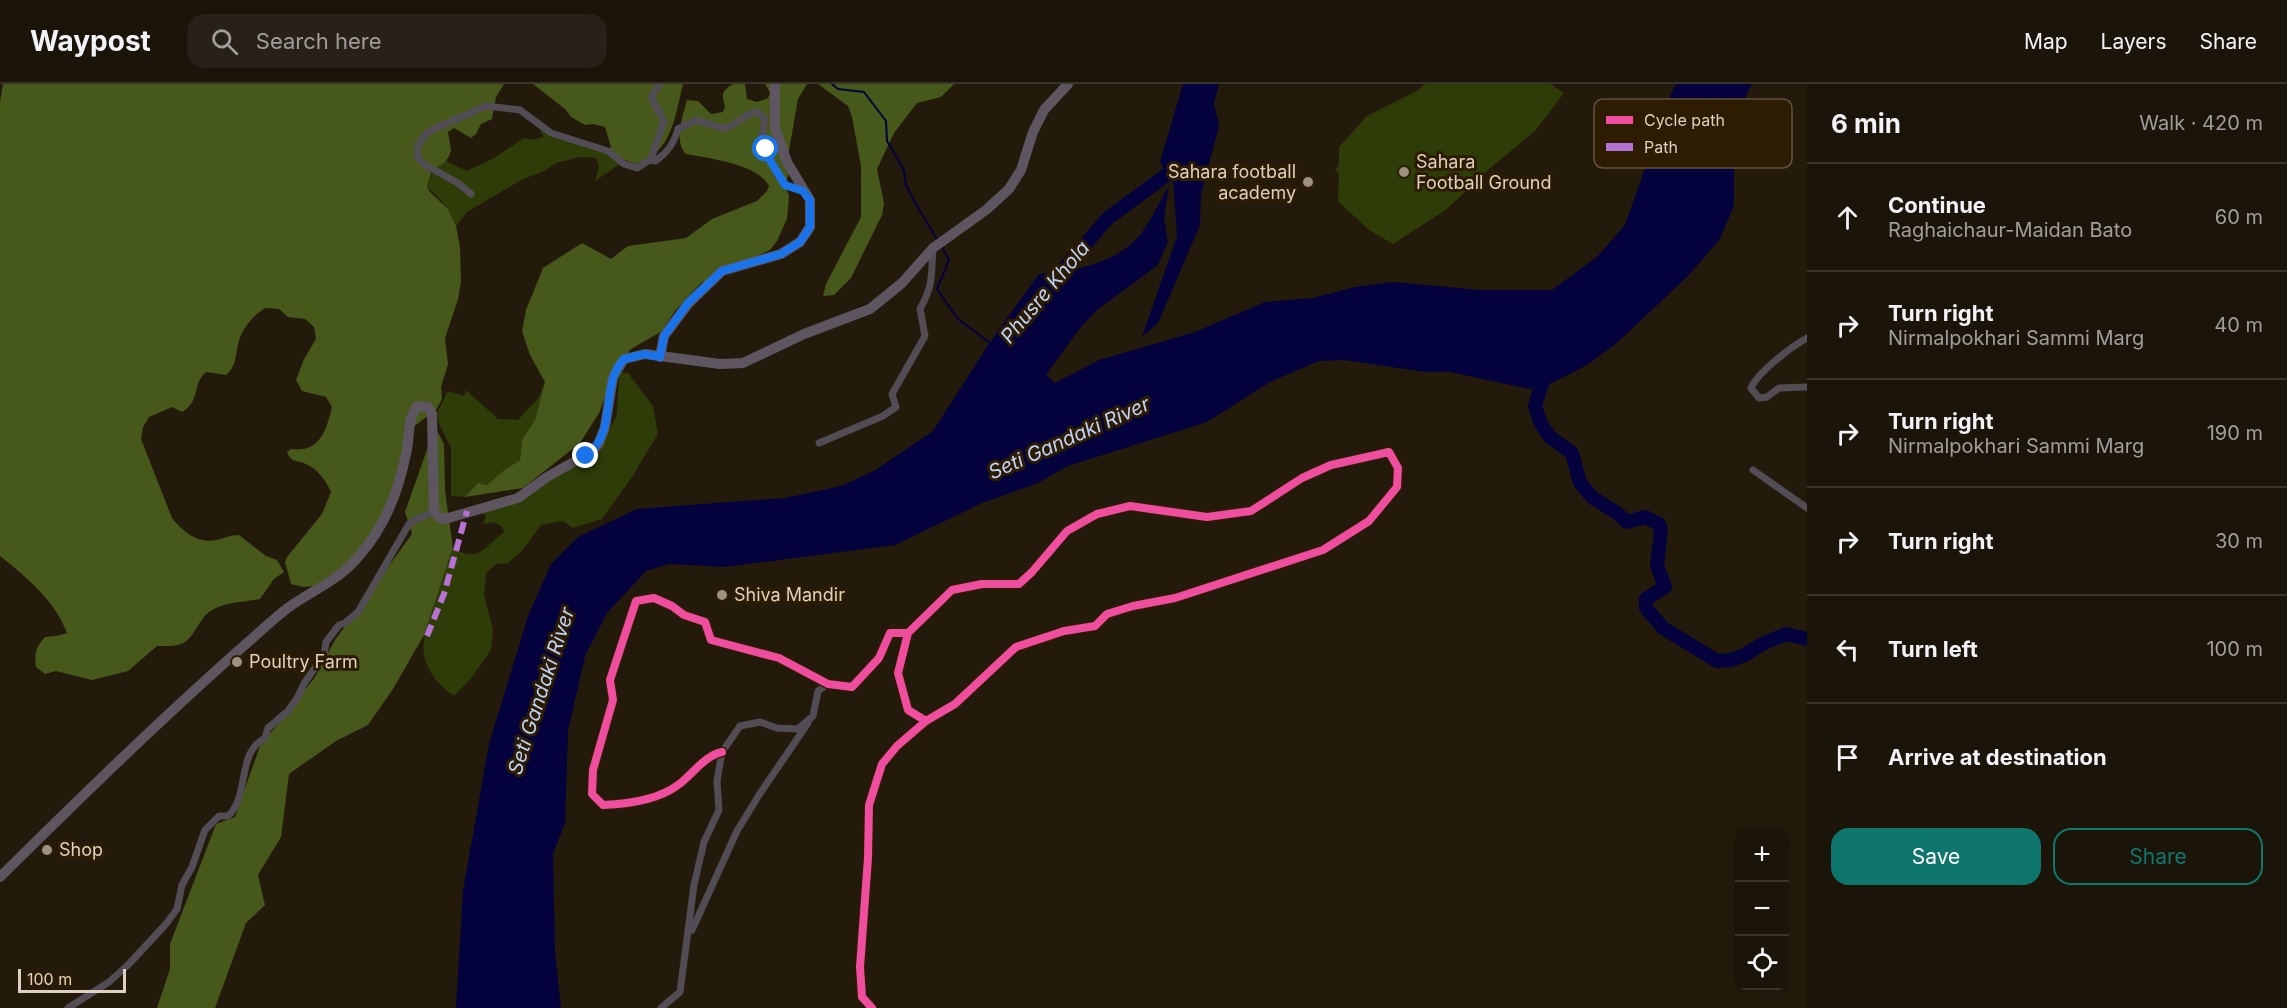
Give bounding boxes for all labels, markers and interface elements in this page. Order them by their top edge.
search box [187,14,607,68]
text: Waypost [30,24,151,58]
icon: search [208,25,241,58]
text: Search here [256,28,382,54]
text: Map [2024,29,2068,54]
text: Layers [2101,29,2167,54]
text: Share [2200,29,2257,54]
legend [1594,99,1792,168]
text: 6 min [1831,108,1901,139]
text: Cycle path [1644,110,1725,130]
text: Walk · 420 m [2139,111,2263,135]
route start [752,135,778,161]
text: Path [1644,137,1678,157]
place label: Sahara Football Ground [1416,151,1551,193]
place label: Sahara football academy [1168,161,1296,203]
marker: Sahara Football Ground [1397,165,1411,179]
marker: Sahara football academy [1301,175,1315,189]
text: Continue [1888,192,1986,218]
icon: ahead [1831,201,1864,234]
text: 60 m [2215,205,2263,229]
text: Raghaichaur-Maidan Bato [1888,218,2132,242]
water label: Phusre Khola [995,236,1095,348]
text: Turn right [1888,300,1994,326]
icon: right [1831,309,1864,342]
text: 40 m [2214,313,2263,337]
text: Nirmalpokhari Sammi Marg [1888,326,2144,350]
water label: Seti Gandaki River [985,391,1154,484]
text: Turn right [1888,408,1994,434]
icon: right [1831,417,1864,450]
text: 190 m [2207,421,2263,445]
text: Nirmalpokhari Sammi Marg [1888,434,2144,458]
route end [572,442,598,468]
icon: right [1831,525,1864,558]
text: Turn right [1888,528,1994,554]
text: 30 m [2215,529,2263,553]
place label: Shiva Mandir [734,584,845,605]
marker: Shiva Mandir [715,588,729,602]
water label: Seti Gandaki River [503,604,579,777]
icon: left [1831,633,1864,666]
text: Turn left [1888,636,1978,662]
text: 100 m [2206,637,2263,661]
place label: Poultry Farm [249,651,358,672]
marker: Poultry Farm [230,655,244,669]
icon: arrive [1831,741,1864,774]
text: Arrive at destination [1888,744,2107,770]
map controls [1735,828,1789,990]
button: + [1735,828,1789,882]
button: Save [1831,828,2041,885]
button: Share [2053,828,2263,885]
place label: Shop [59,839,103,860]
marker: Shop [40,843,54,857]
button: − [1735,882,1789,936]
button: locate [1735,936,1789,990]
scale bar [18,966,126,994]
text: 100 m [27,969,72,989]

